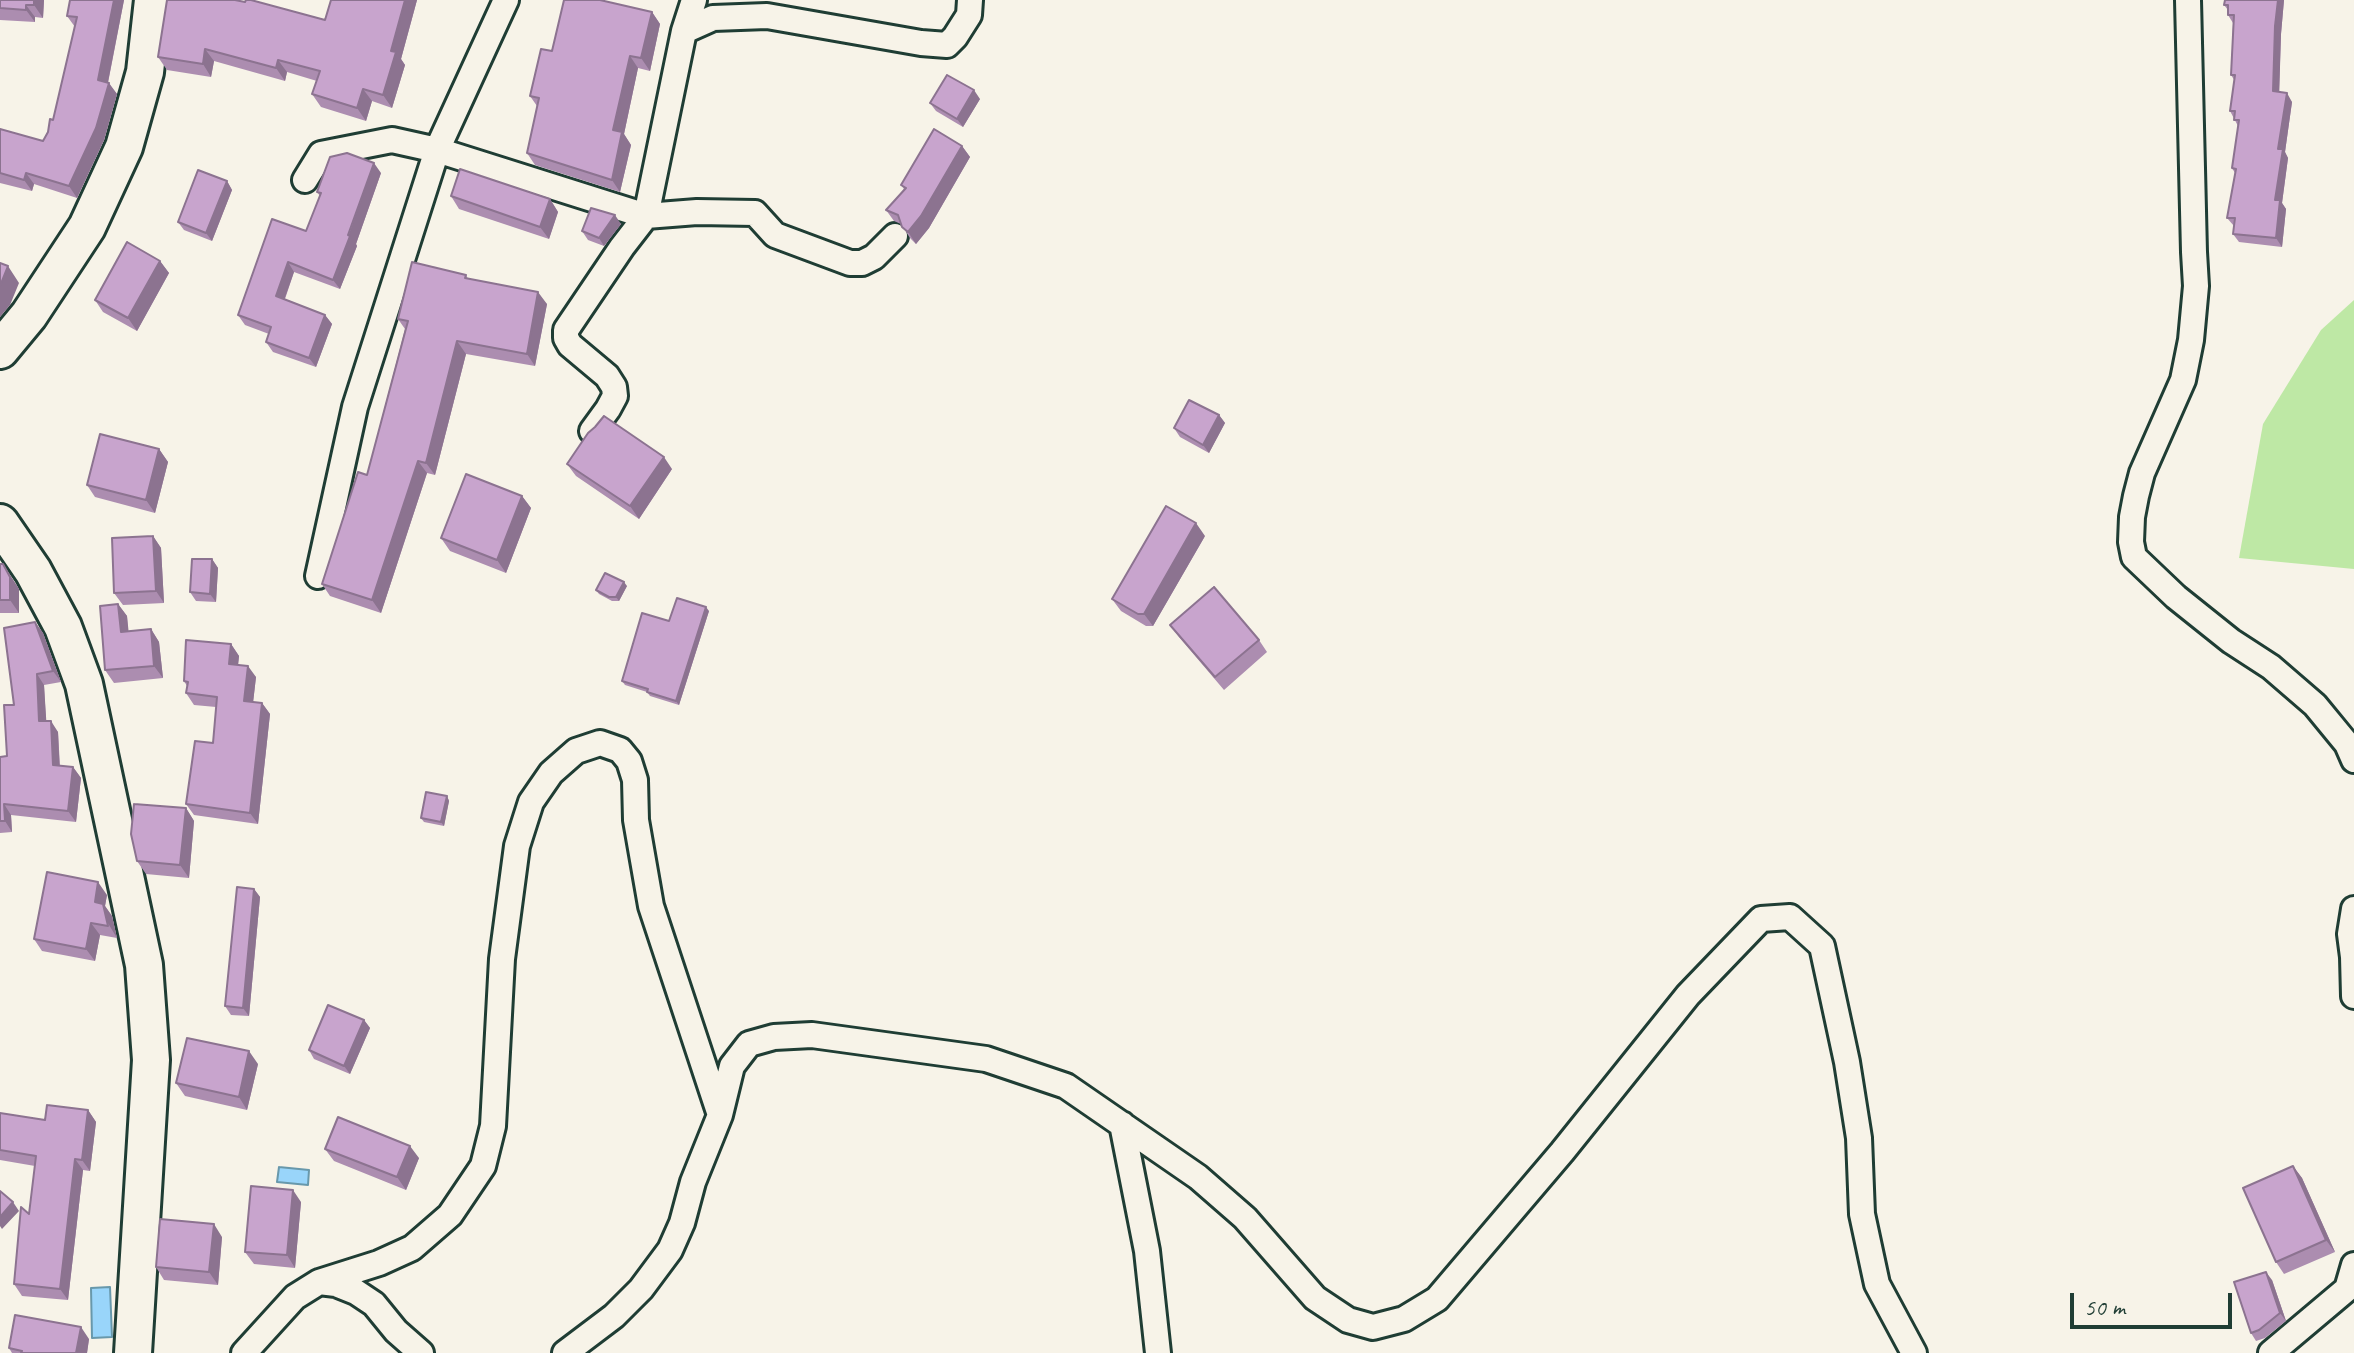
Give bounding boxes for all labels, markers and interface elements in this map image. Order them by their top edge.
scale bar [2074,1277,2236,1327]
text: 50 m [2084,1292,2125,1322]

